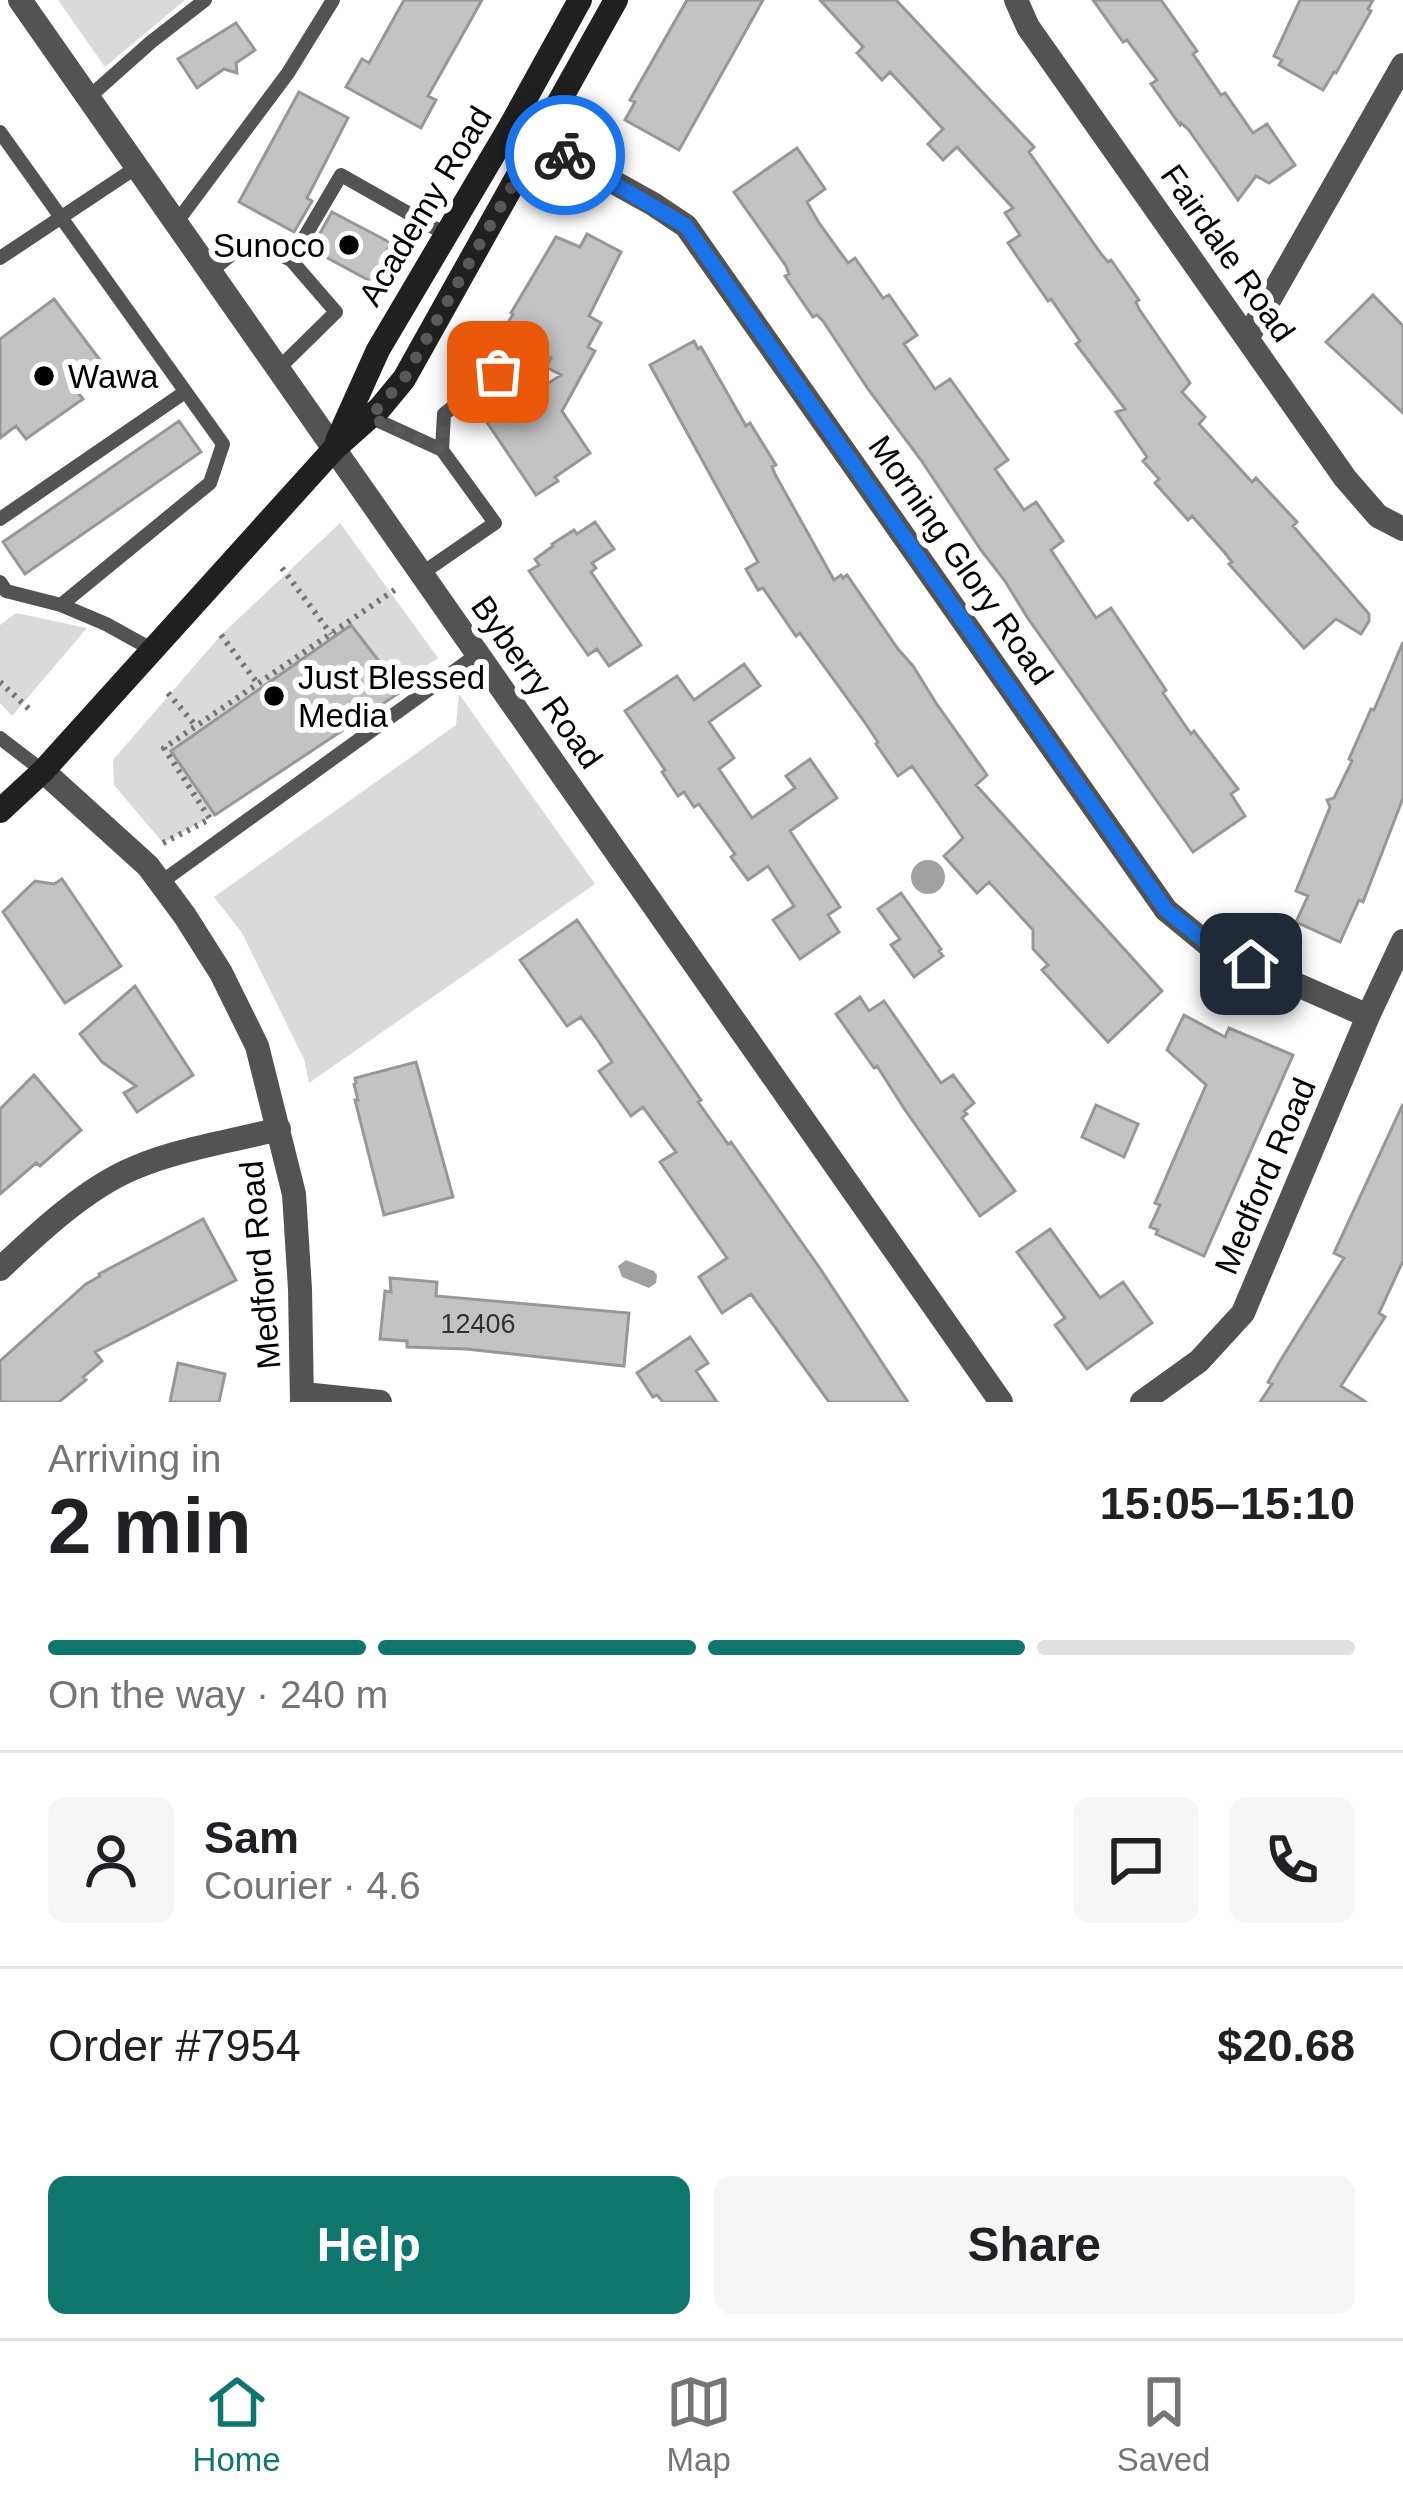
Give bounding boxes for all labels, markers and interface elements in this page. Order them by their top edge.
courier [505,95,625,215]
street label: Academy Road [351,100,499,312]
icon: bike [532,122,598,188]
street label: Fairdale Road [1153,157,1303,349]
place label: Sunoco [213,227,325,264]
marker: Sunoco [336,232,362,258]
pin [447,321,549,423]
icon: bag [465,339,531,405]
place label: Wawa [68,358,159,395]
marker: Wawa [31,363,57,389]
street label: Morning Glory Road [861,428,1061,692]
street label: Byberry Road [464,589,610,775]
place label: Just Blessed Media [298,659,485,734]
marker: Just Blessed Media [261,683,287,709]
pin [1200,913,1302,1015]
icon: home [1218,931,1284,997]
street label: Medford Road [1207,1073,1323,1279]
street label: Medford Road [232,1159,288,1371]
house number: 12406 [440,1309,516,1339]
text: Arriving in [48,1437,221,1480]
text: 15:05–15:10 [1100,1478,1355,1529]
text: 2 min [48,1482,252,1570]
text: On the way · 240 m [48,1673,388,1716]
button: person [48,1797,174,1923]
button: chat [1073,1797,1199,1923]
button: phone [1229,1797,1355,1923]
text: Sam [204,1812,299,1863]
text: Courier · 4.6 [204,1864,421,1907]
text: Order #7954 [48,2020,301,2071]
text: $20.68 [1217,2020,1355,2071]
button: Help [48,2176,690,2314]
button: Share [714,2176,1355,2314]
tab: Home [193,2369,281,2479]
tab: Map [666,2369,732,2479]
tab: Saved [1117,2369,1210,2479]

